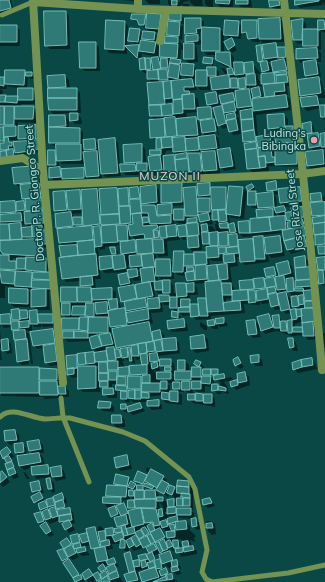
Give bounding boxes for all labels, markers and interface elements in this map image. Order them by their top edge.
street label: Doctor P. R. Giongco Street [22,124,48,262]
place label: Luding's Bibingka [261,127,306,153]
marker: Luding's Bibingka [309,135,319,145]
street label: Jose Rizal Street [283,168,307,252]
district label: MUZON II [139,169,201,183]

